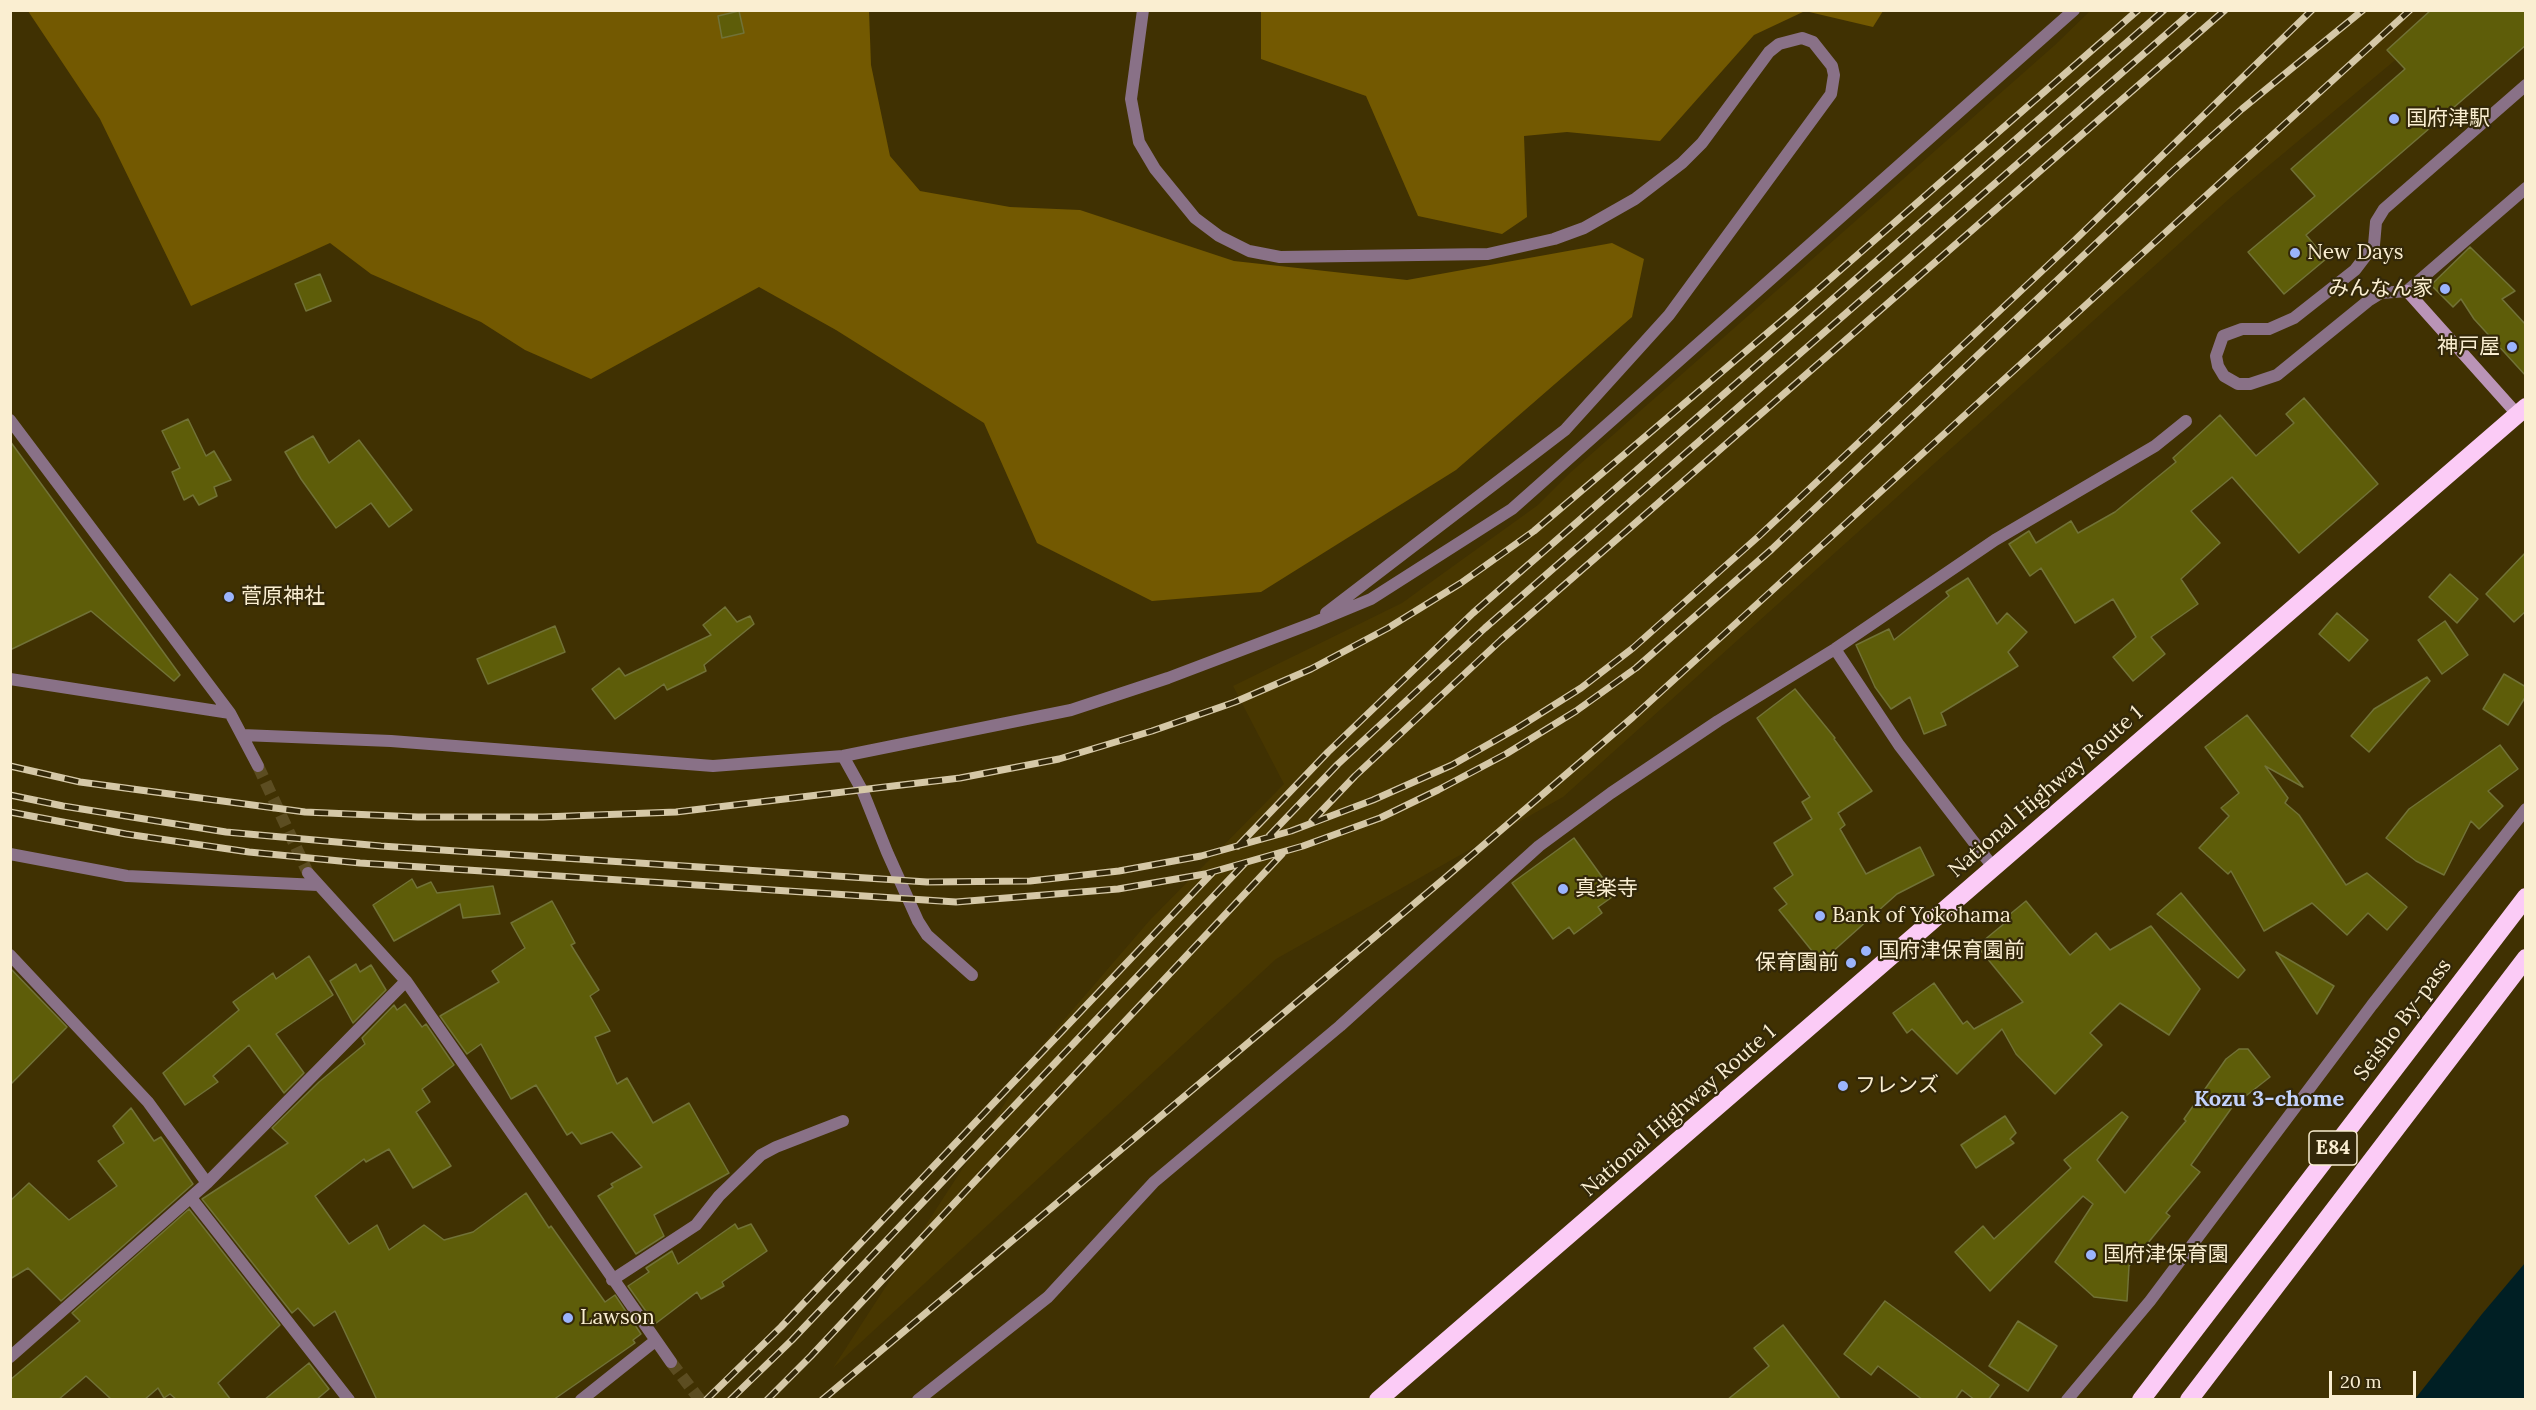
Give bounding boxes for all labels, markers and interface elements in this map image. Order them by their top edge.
place label: 国府津駅 [2406,106,2490,132]
marker: 国府津駅 [2387,112,2401,126]
place label: New Days [2307,240,2403,266]
marker: New Days [2288,246,2302,260]
place label: みんなん家 [2328,276,2433,302]
marker: みんなん家 [2438,282,2452,296]
place label: 神戸屋 [2437,334,2500,360]
marker: 神戸屋 [2505,340,2519,354]
place label: 菅原神社 [241,584,325,610]
marker: 菅原神社 [222,590,236,604]
street label: National Highway Route 1 [1944,701,2148,883]
place label: 真楽寺 [1575,876,1638,902]
marker: 真楽寺 [1556,882,1570,896]
place label: Bank of Yokohama [1832,903,2011,929]
marker: Bank of Yokohama [1813,909,1827,923]
place label: 国府津保育園前 [1878,938,2025,964]
marker: 国府津保育園前 [1859,944,1873,958]
place label: 保育園前 [1755,950,1839,976]
street label: Seisho By-pass [2349,954,2457,1086]
marker: 保育園前 [1844,956,1858,970]
street label: National Highway Route 1 [1577,1020,1781,1202]
place label: フレンズ [1855,1073,1939,1099]
marker: フレンズ [1836,1079,1850,1093]
district label: Kozu 3-chome [2194,1087,2344,1113]
road number: E84 [2309,1131,2357,1165]
place label: 国府津保育園 [2103,1242,2229,1268]
marker: 国府津保育園 [2084,1248,2098,1262]
place label: Lawson [580,1305,655,1331]
marker: Lawson [561,1311,575,1325]
scale bar [2332,1359,2419,1397]
text: 20 m [2340,1370,2382,1393]

